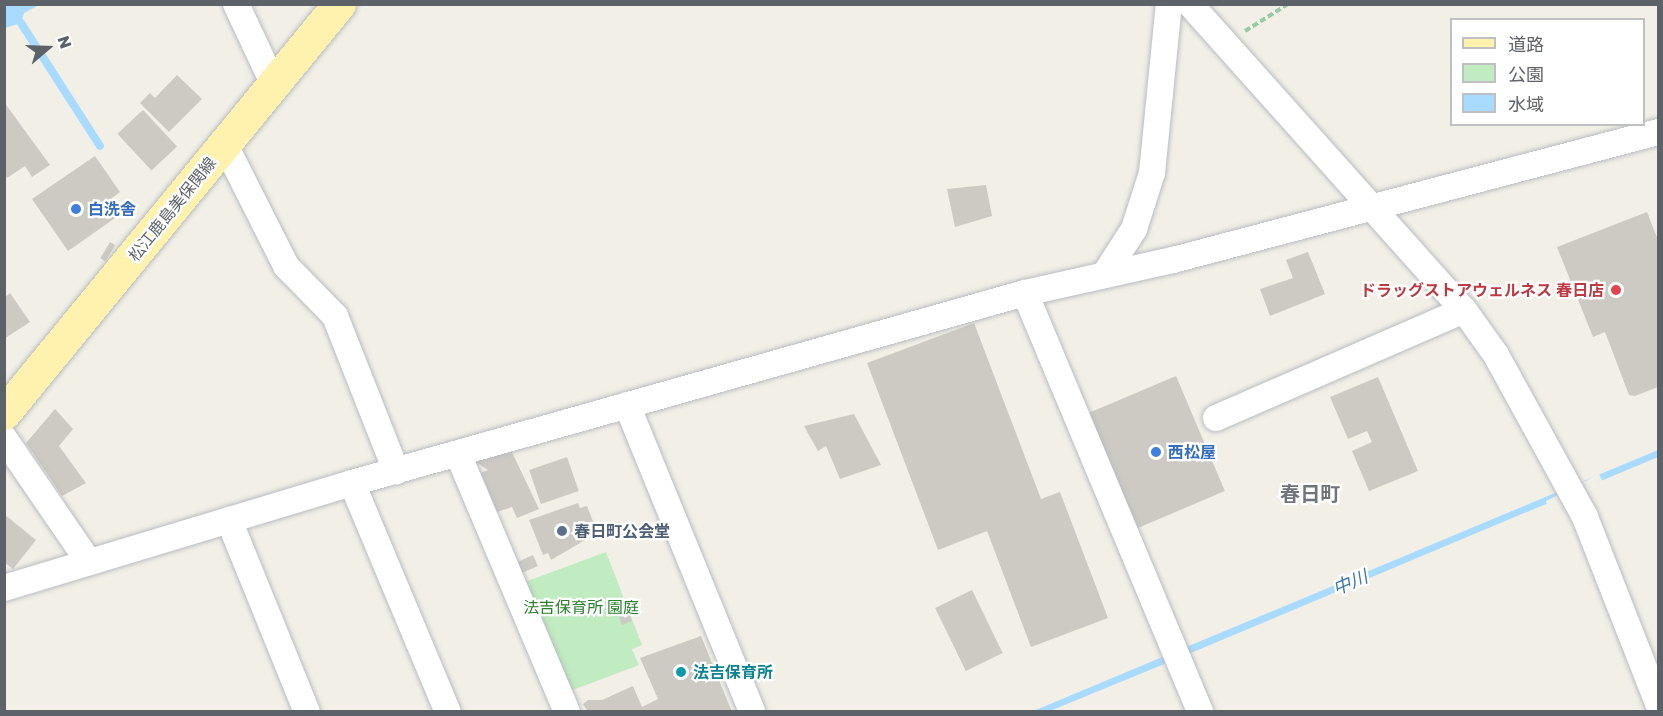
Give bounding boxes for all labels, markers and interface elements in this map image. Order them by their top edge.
north arrow [18,18,78,78]
legend [1450,18,1645,126]
text: N [54,33,76,51]
text: 道路 [1508,33,1544,55]
text: 公園 [1508,63,1544,85]
text: 水域 [1508,93,1544,115]
street label: 松江鹿島美保関線 [124,153,220,265]
place label: 白洗舎 [88,199,136,219]
marker: 白洗舎 [69,202,83,216]
place label: ドラッグストアウェルネス 春日店 [1360,280,1604,300]
marker: ドラッグストアウェルネス 春日店 [1609,283,1623,297]
place label: 西松屋 [1168,442,1216,462]
marker: 西松屋 [1149,445,1163,459]
district label: 春日町 [1280,481,1340,505]
place label: 春日町公会堂 [574,521,670,541]
marker: 春日町公会堂 [555,524,569,538]
water label: 中川 [1329,565,1371,599]
park label: 法吉保育所 園庭 [523,597,639,617]
place label: 法吉保育所 [693,662,773,682]
marker: 法吉保育所 [674,665,688,679]

